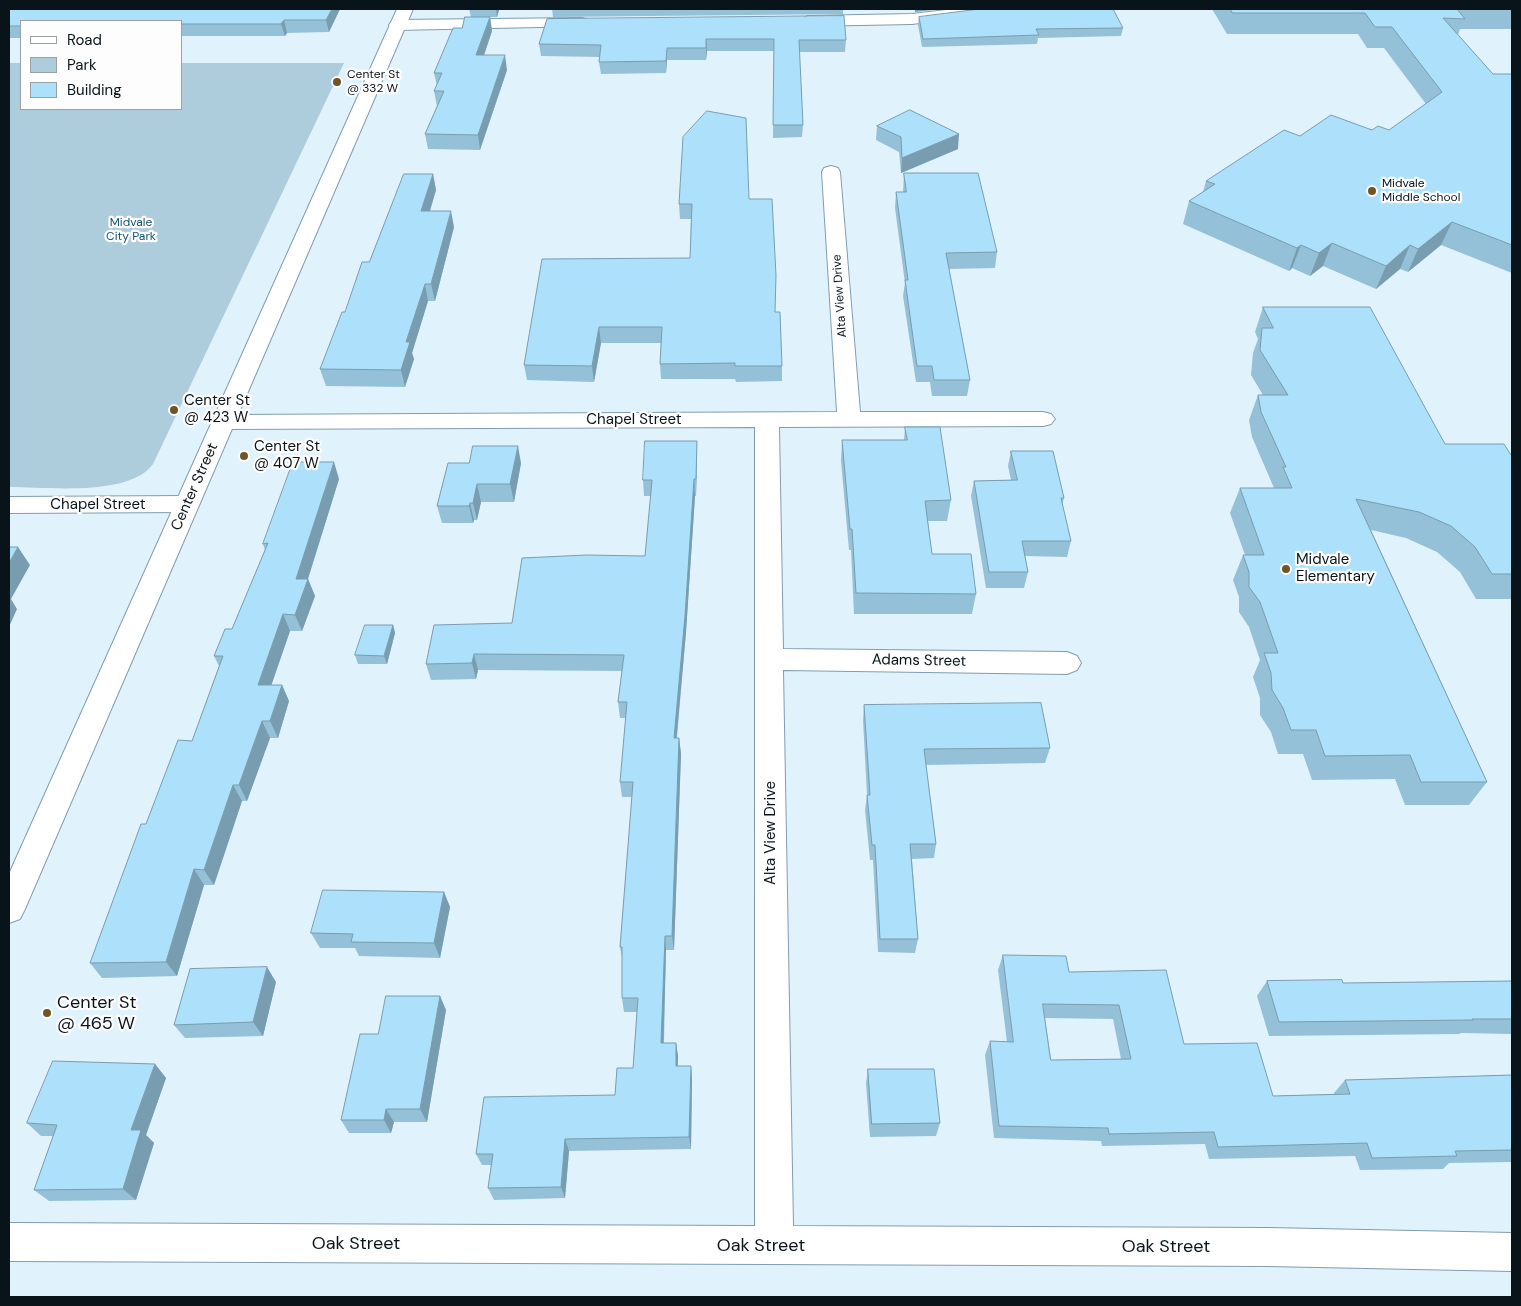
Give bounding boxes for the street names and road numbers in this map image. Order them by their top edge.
street label: Alta View Drive [830,254,850,338]
street label: Chapel Street [586,411,682,429]
street label: Center Street [168,440,222,534]
street label: Chapel Street [50,496,146,514]
street label: Adams Street [872,651,966,671]
street label: Alta View Drive [762,781,780,885]
street label: Oak Street [312,1233,400,1255]
street label: Oak Street [717,1235,805,1257]
street label: Oak Street [1122,1236,1210,1258]

